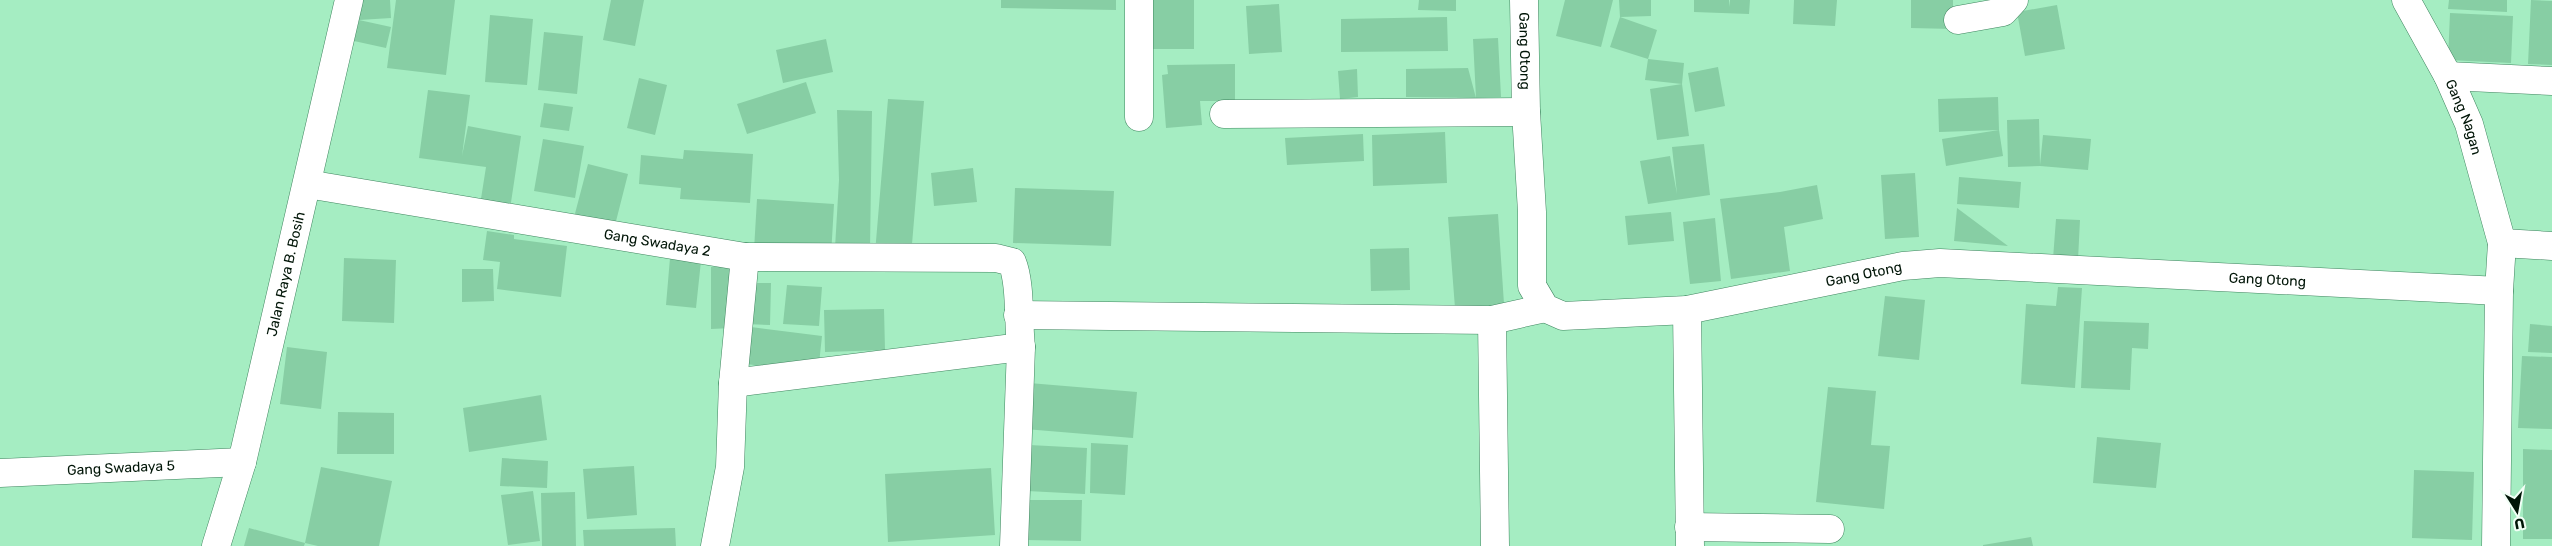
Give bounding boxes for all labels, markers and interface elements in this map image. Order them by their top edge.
street label: Gang Otong [1515,12,1534,90]
street label: Gang Nagan [2442,77,2485,157]
street label: Jalan Raya B. Bosih [263,210,309,338]
street label: Gang Swadaya 2 [603,226,712,260]
street label: Gang Otong [1824,258,1904,291]
street label: Gang Otong [2228,269,2307,290]
street label: Gang Swadaya 5 [67,457,175,479]
north arrow [2492,486,2542,536]
text: U [2513,514,2526,533]

